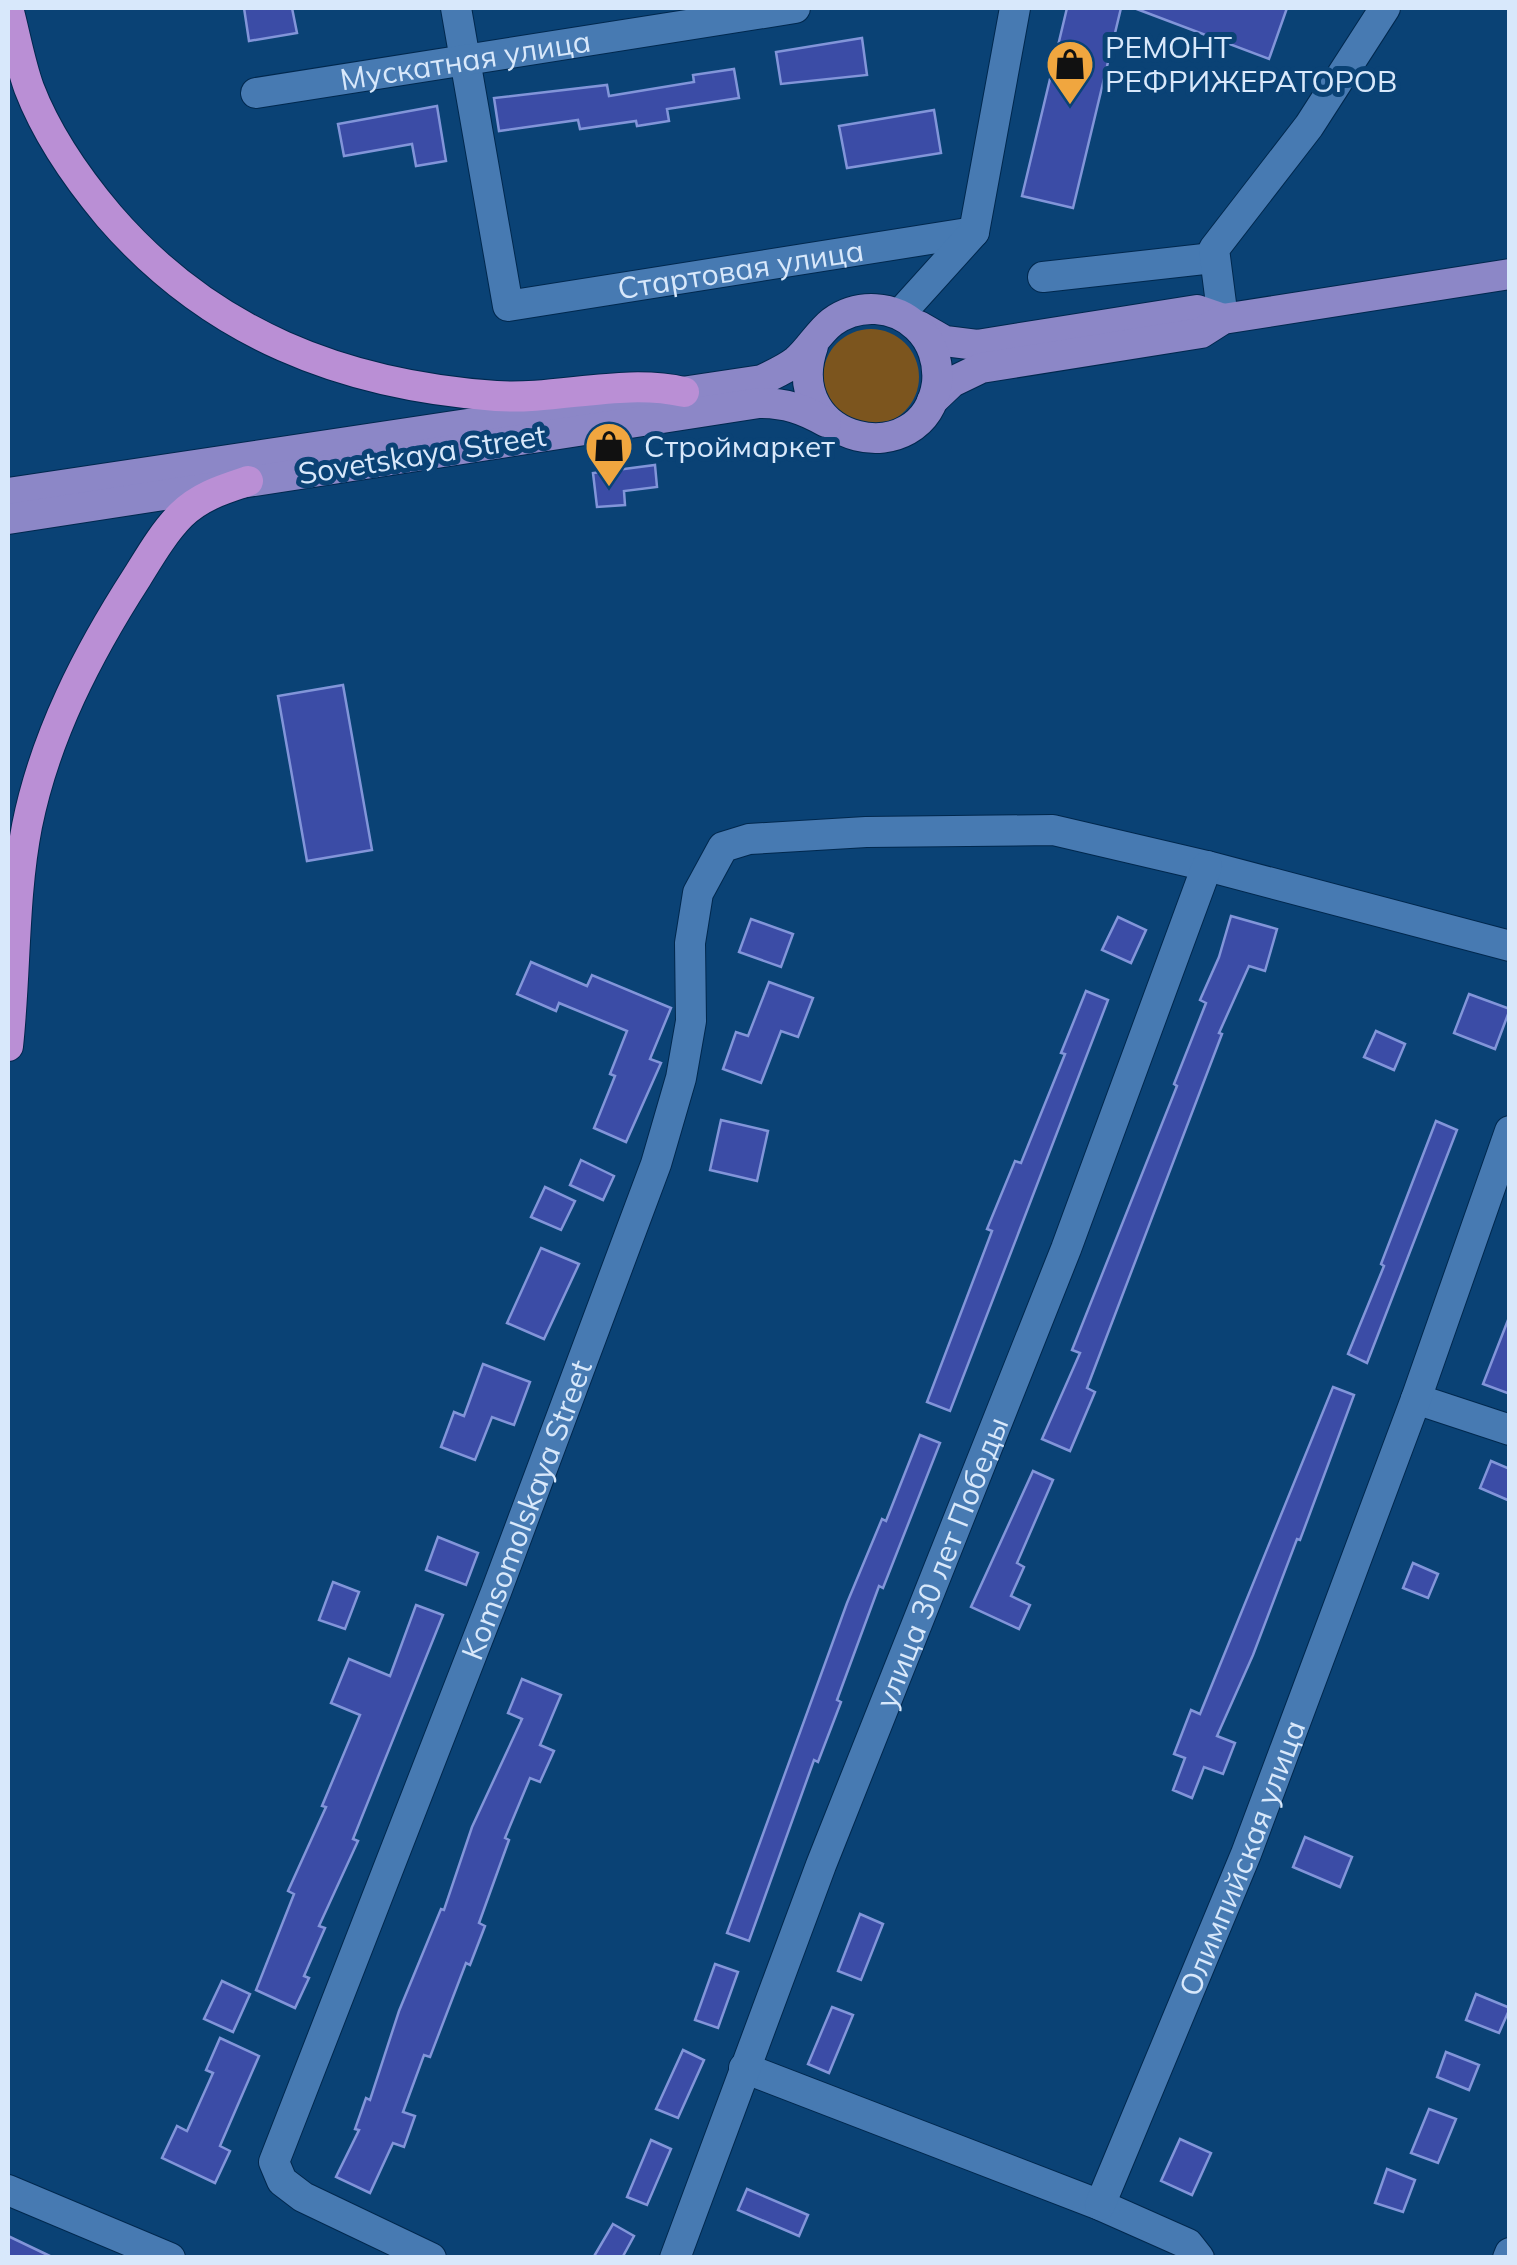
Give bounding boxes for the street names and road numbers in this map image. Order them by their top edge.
street label: Мускатная улица [337,21,593,98]
street label: Стартовая улица [615,231,866,307]
street label: Sovetskaya Street [295,416,549,492]
street label: Komsomolskaya Street [452,1355,600,1665]
street label: улица 30 лет Победы [866,1411,1016,1713]
street label: Олимпийская улица [1170,1715,1313,2002]

